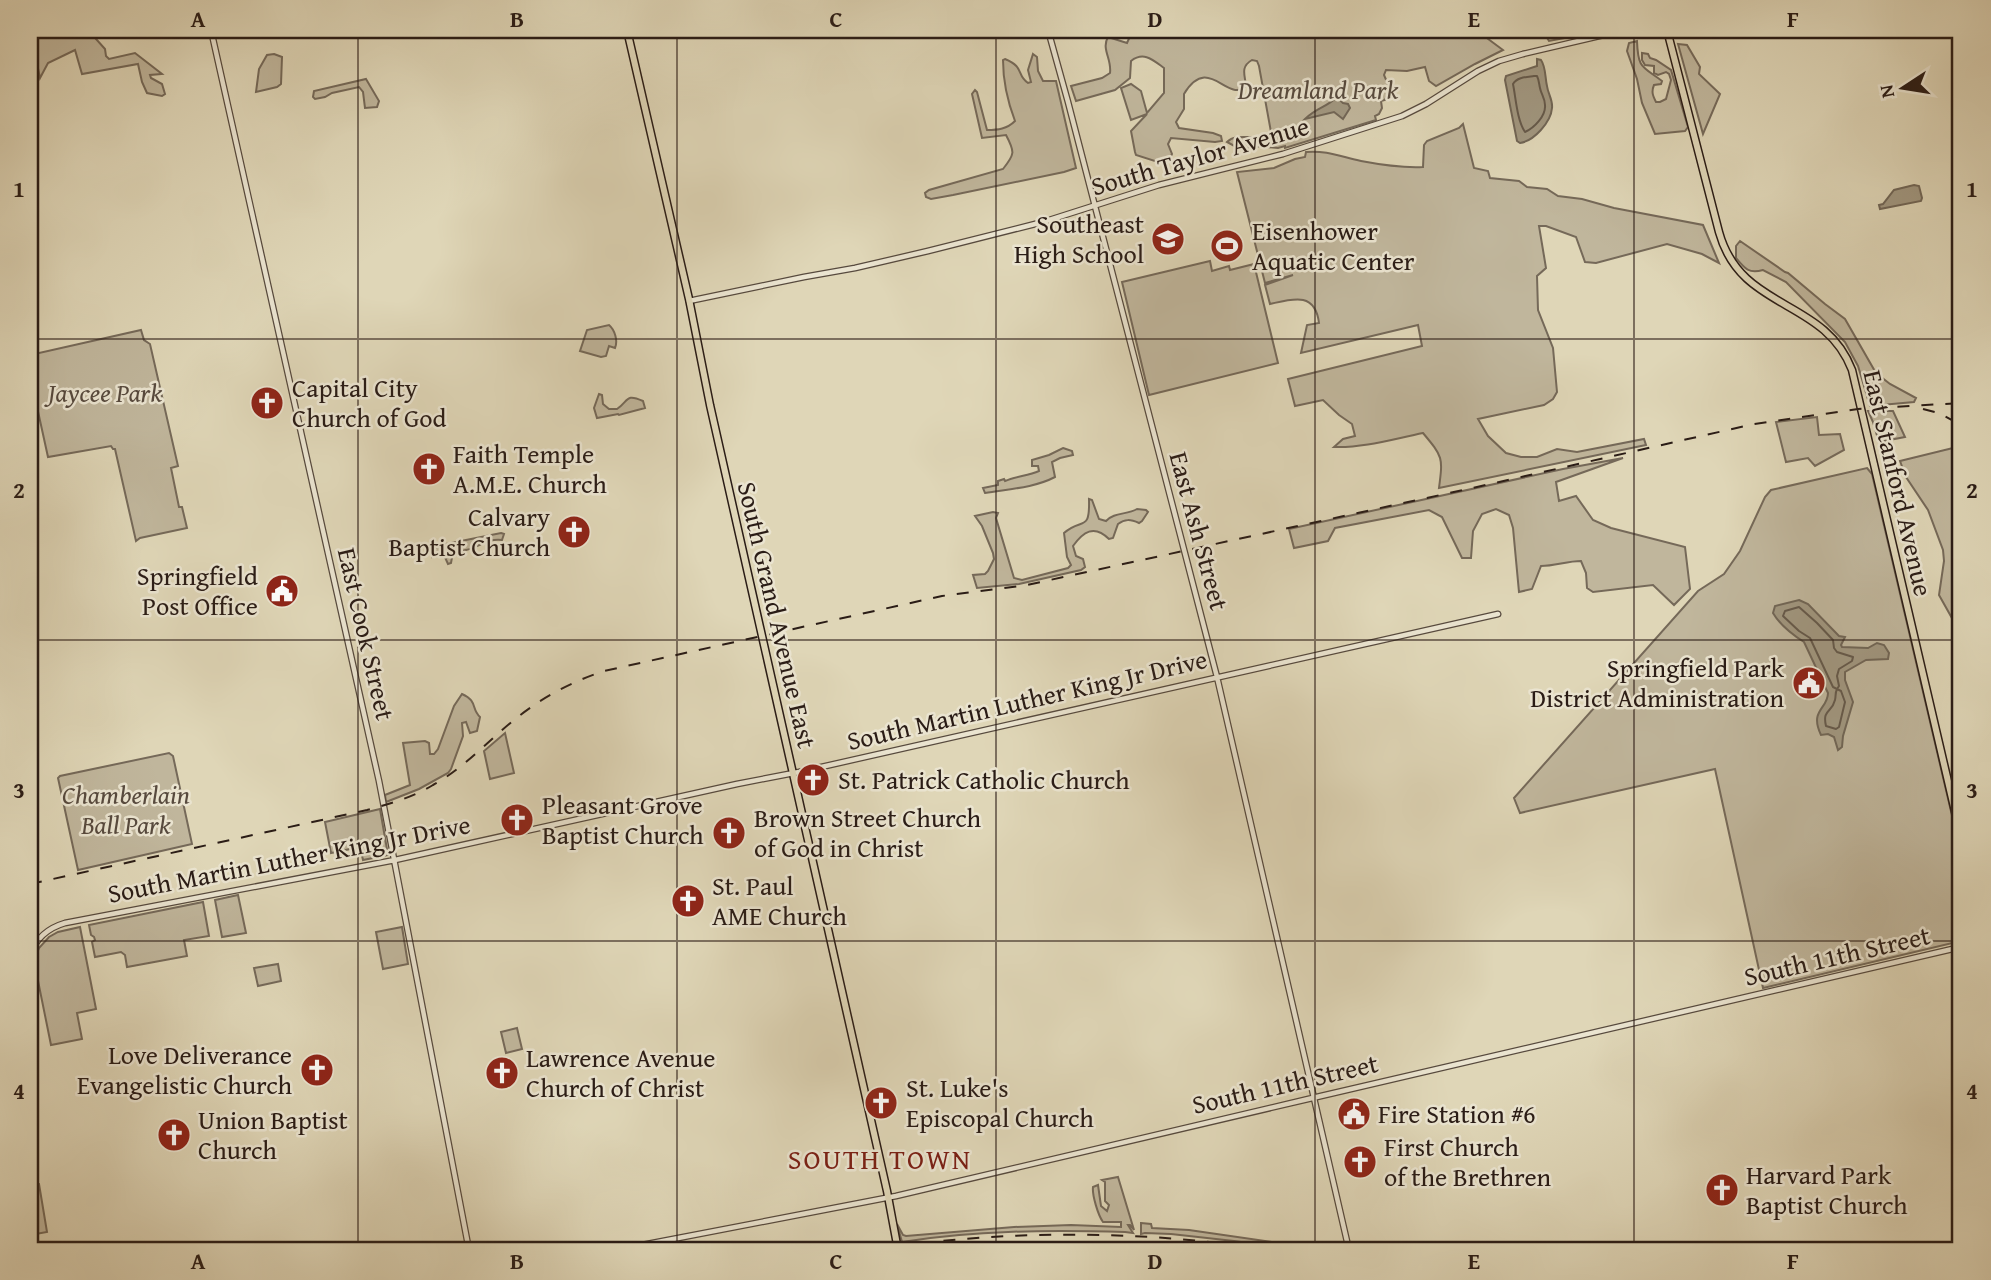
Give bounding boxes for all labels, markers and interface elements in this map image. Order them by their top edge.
text: A [191,2,206,35]
text: B [510,2,524,35]
text: C [829,2,843,35]
text: D [1148,2,1163,35]
text: E [1468,2,1480,35]
text: F [1787,2,1799,35]
north arrow [1868,52,1938,122]
park label: Dreamland Park [1237,70,1398,109]
text: N [1871,82,1901,101]
street label: South Taylor Avenue [1086,106,1313,205]
text: 1 [13,172,25,205]
text: 1 [1966,172,1978,205]
place label: Southeast High School [1014,204,1144,273]
place label: Eisenhower Aquatic Center [1252,211,1415,280]
school or university icon: Southeast High School [1149,220,1187,258]
sports icon: Eisenhower Aquatic Center [1208,227,1246,265]
street label: East Stanford Avenue [1854,366,1943,600]
place label: Capital City Church of God [292,368,446,437]
park label: Jaycee Park [44,373,162,412]
church icon: Capital City Church of God [248,384,286,422]
place label: Faith Temple A.M.E. Church [453,434,607,503]
street label: East Ash Street [1160,447,1239,615]
church icon: Faith Temple A.M.E. Church [410,450,448,488]
text: 2 [13,473,25,506]
text: 2 [1966,473,1978,506]
street label: South Grand Avenue East [728,478,827,752]
place label: Calvary Baptist Church [388,497,550,566]
church icon: Calvary Baptist Church [555,513,593,551]
street label: East Cook Street [328,544,405,724]
place label: Springfield Post Office [137,556,258,625]
public building icon: Springfield Post Office [263,572,301,610]
street label: South Martin Luther King Jr Drive [843,639,1211,760]
place label: Springfield Park District Administration [1530,648,1785,717]
public building icon: Springfield Park District Administration [1790,664,1828,702]
place label: St. Patrick Catholic Church [838,760,1130,799]
church icon: St. Patrick Catholic Church [794,761,832,799]
text: 3 [13,773,25,806]
text: 3 [1966,773,1978,806]
park label: Chamberlain Ball Park [62,775,190,844]
place label: Pleasant Grove Baptist Church [542,785,704,854]
place label: Brown Street Church of God in Christ [754,798,981,867]
church icon: Pleasant Grove Baptist Church [498,801,536,839]
street label: South Martin Luther King Jr Drive [104,804,474,913]
church icon: Brown Street Church of God in Christ [710,814,748,852]
place label: St. Paul AME Church [712,866,847,935]
church icon: St. Paul AME Church [669,882,707,920]
street label: South 11th Street [1740,915,1934,996]
place label: Love Deliverance Evangelistic Church [77,1035,292,1104]
place label: Lawrence Avenue Church of Christ [526,1038,716,1107]
street label: South 11th Street [1188,1043,1382,1124]
church icon: Love Deliverance Evangelistic Church [298,1051,336,1089]
church icon: Lawrence Avenue Church of Christ [483,1054,521,1092]
place label: St. Luke's Episcopal Church [906,1068,1094,1137]
text: 4 [13,1074,25,1107]
text: 4 [1966,1074,1978,1107]
church icon: St. Luke's Episcopal Church [862,1084,900,1122]
place label: Fire Station #6 [1378,1094,1536,1133]
public building icon: Fire Station #6 [1335,1095,1373,1133]
place label: Union Baptist Church [198,1100,348,1169]
church icon: Union Baptist Church [155,1116,193,1154]
place label: First Church of the Brethren [1384,1127,1552,1196]
district label: SOUTH TOWN [788,1138,972,1179]
church icon: First Church of the Brethren [1341,1143,1379,1181]
place label: Harvard Park Baptist Church [1746,1155,1908,1224]
church icon: Harvard Park Baptist Church [1703,1171,1741,1209]
text: A [191,1244,206,1277]
text: B [510,1244,524,1277]
text: C [829,1244,843,1277]
text: D [1148,1244,1163,1277]
text: E [1468,1244,1480,1277]
text: F [1787,1244,1799,1277]

